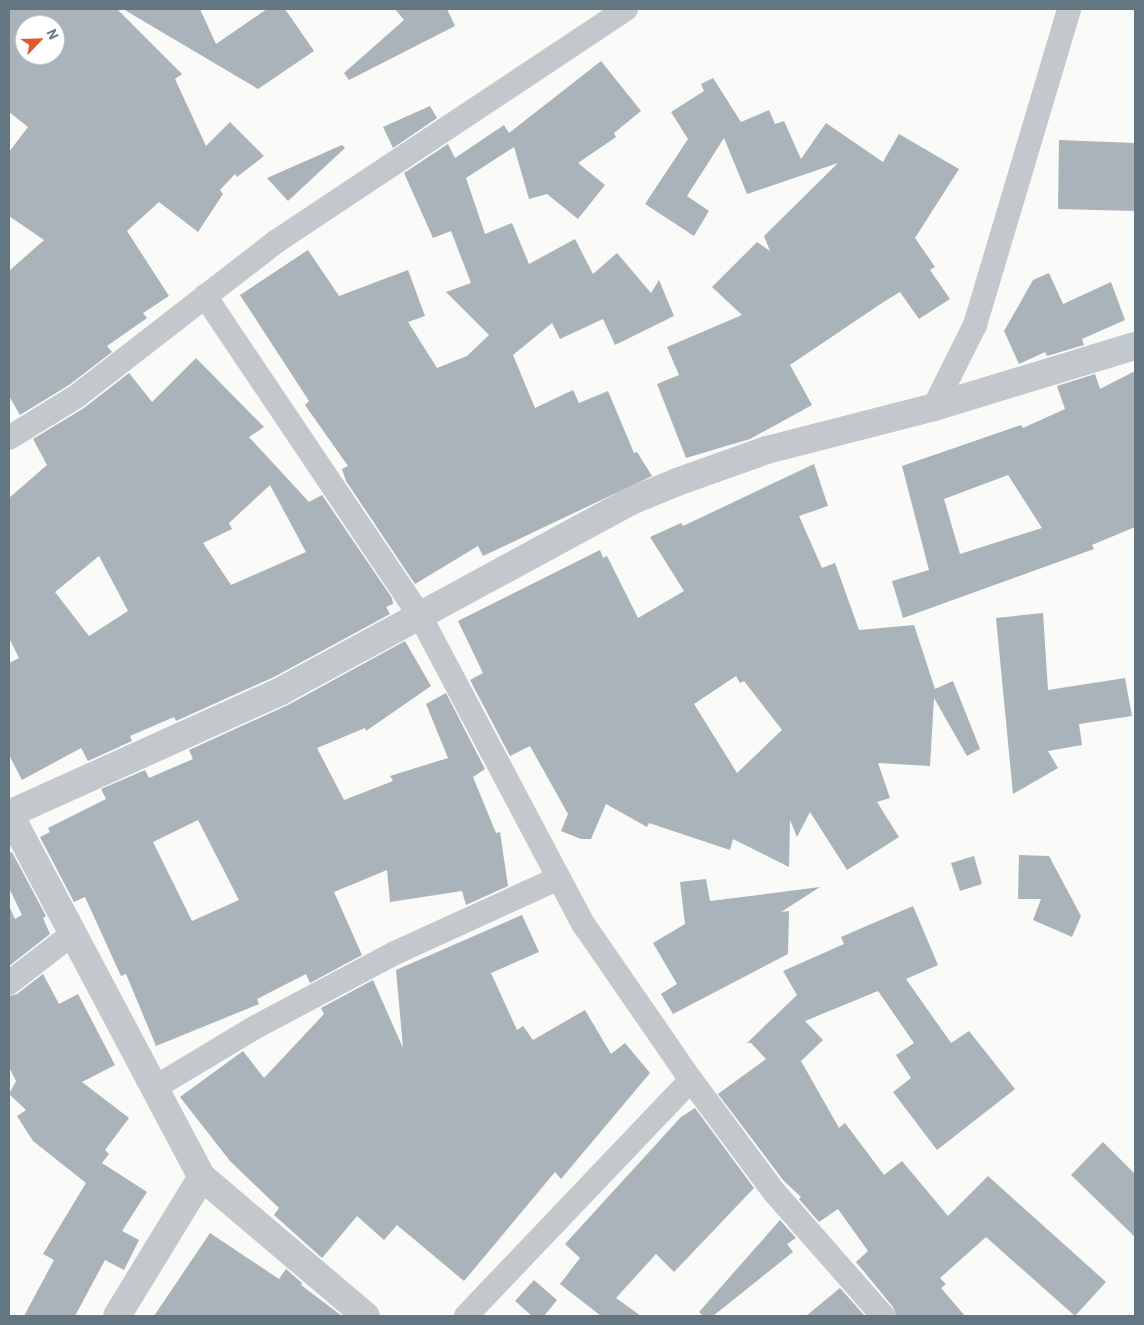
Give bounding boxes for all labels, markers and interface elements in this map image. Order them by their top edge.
north arrow [15,15,65,65]
text: N [44,26,63,42]

